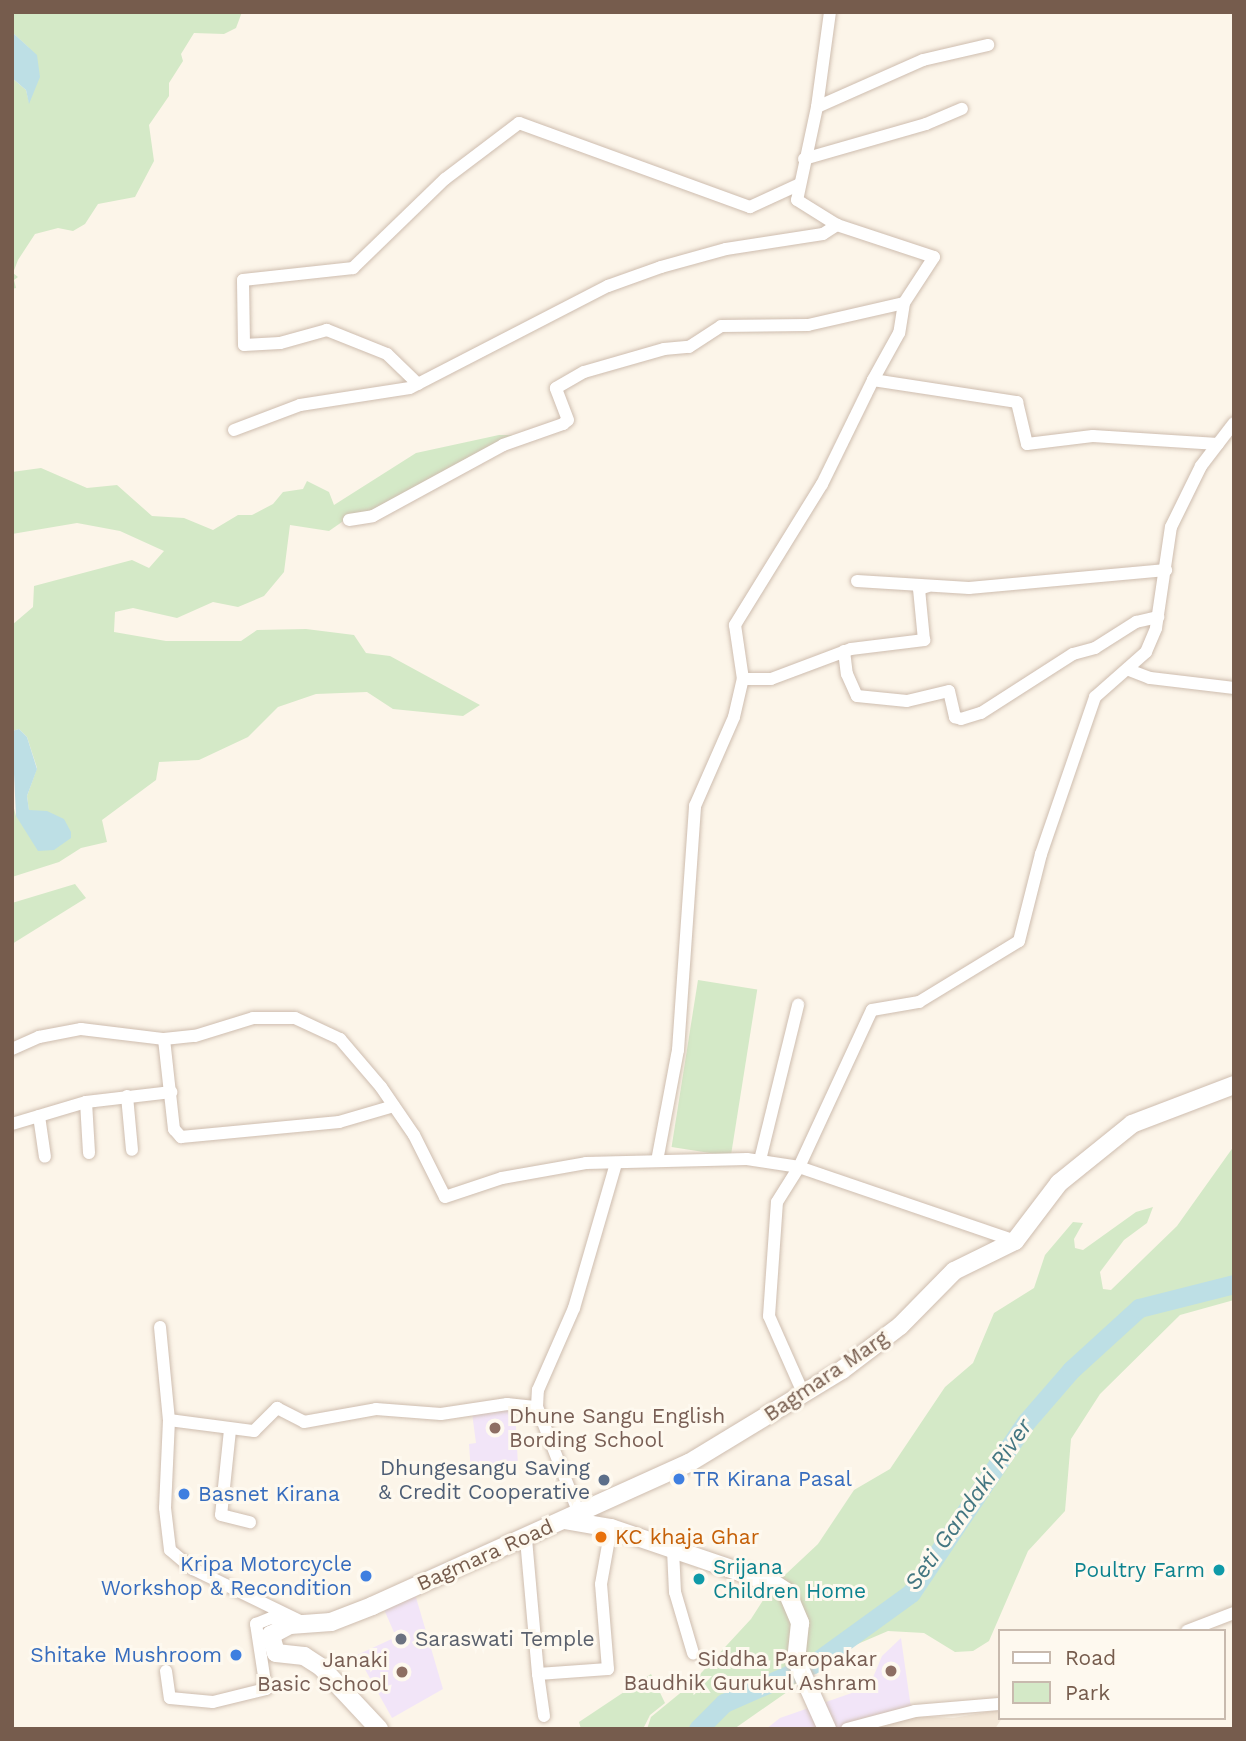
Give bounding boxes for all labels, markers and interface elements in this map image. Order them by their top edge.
street label: Bagmara Marg [759,1325,893,1427]
place label: Dhune Sangu English Bording School [509,1403,725,1453]
water label: Seti Gandaki River [899,1414,1039,1596]
marker: Dhune Sangu English Bording School [487,1420,503,1436]
place label: Dhungesangu Saving & Credit Cooperative [378,1455,590,1505]
place label: TR Kirana Pasal [693,1466,852,1492]
marker: TR Kirana Pasal [671,1471,687,1487]
marker: Dhungesangu Saving & Credit Cooperative [596,1472,612,1488]
place label: Basnet Kirana [198,1481,340,1507]
marker: Basnet Kirana [176,1486,192,1502]
street label: Bagmara Road [413,1514,557,1596]
place label: KC khaja Ghar [615,1524,760,1550]
marker: KC khaja Ghar [593,1529,609,1545]
place label: Kripa Motorcycle Workshop & Recondition [101,1551,352,1601]
place label: Srijana Children Home [713,1554,866,1604]
place label: Poultry Farm [1073,1557,1205,1583]
marker: Poultry Farm [1211,1562,1227,1578]
marker: Kripa Motorcycle Workshop & Recondition [358,1568,374,1584]
marker: Srijana Children Home [691,1571,707,1587]
place label: Saraswati Temple [415,1626,595,1652]
legend [998,1629,1225,1720]
marker: Saraswati Temple [393,1631,409,1647]
place label: Shitake Mushroom [30,1642,222,1668]
text: Road [1065,1645,1116,1670]
place label: Siddha Paropakar Baudhik Gurukul Ashram [621,1646,877,1696]
marker: Shitake Mushroom [228,1647,244,1663]
place label: Janaki Basic School [257,1647,388,1697]
marker: Siddha Paropakar Baudhik Gurukul Ashram [883,1663,899,1679]
marker: Janaki Basic School [394,1664,410,1680]
text: Park [1065,1680,1110,1705]

